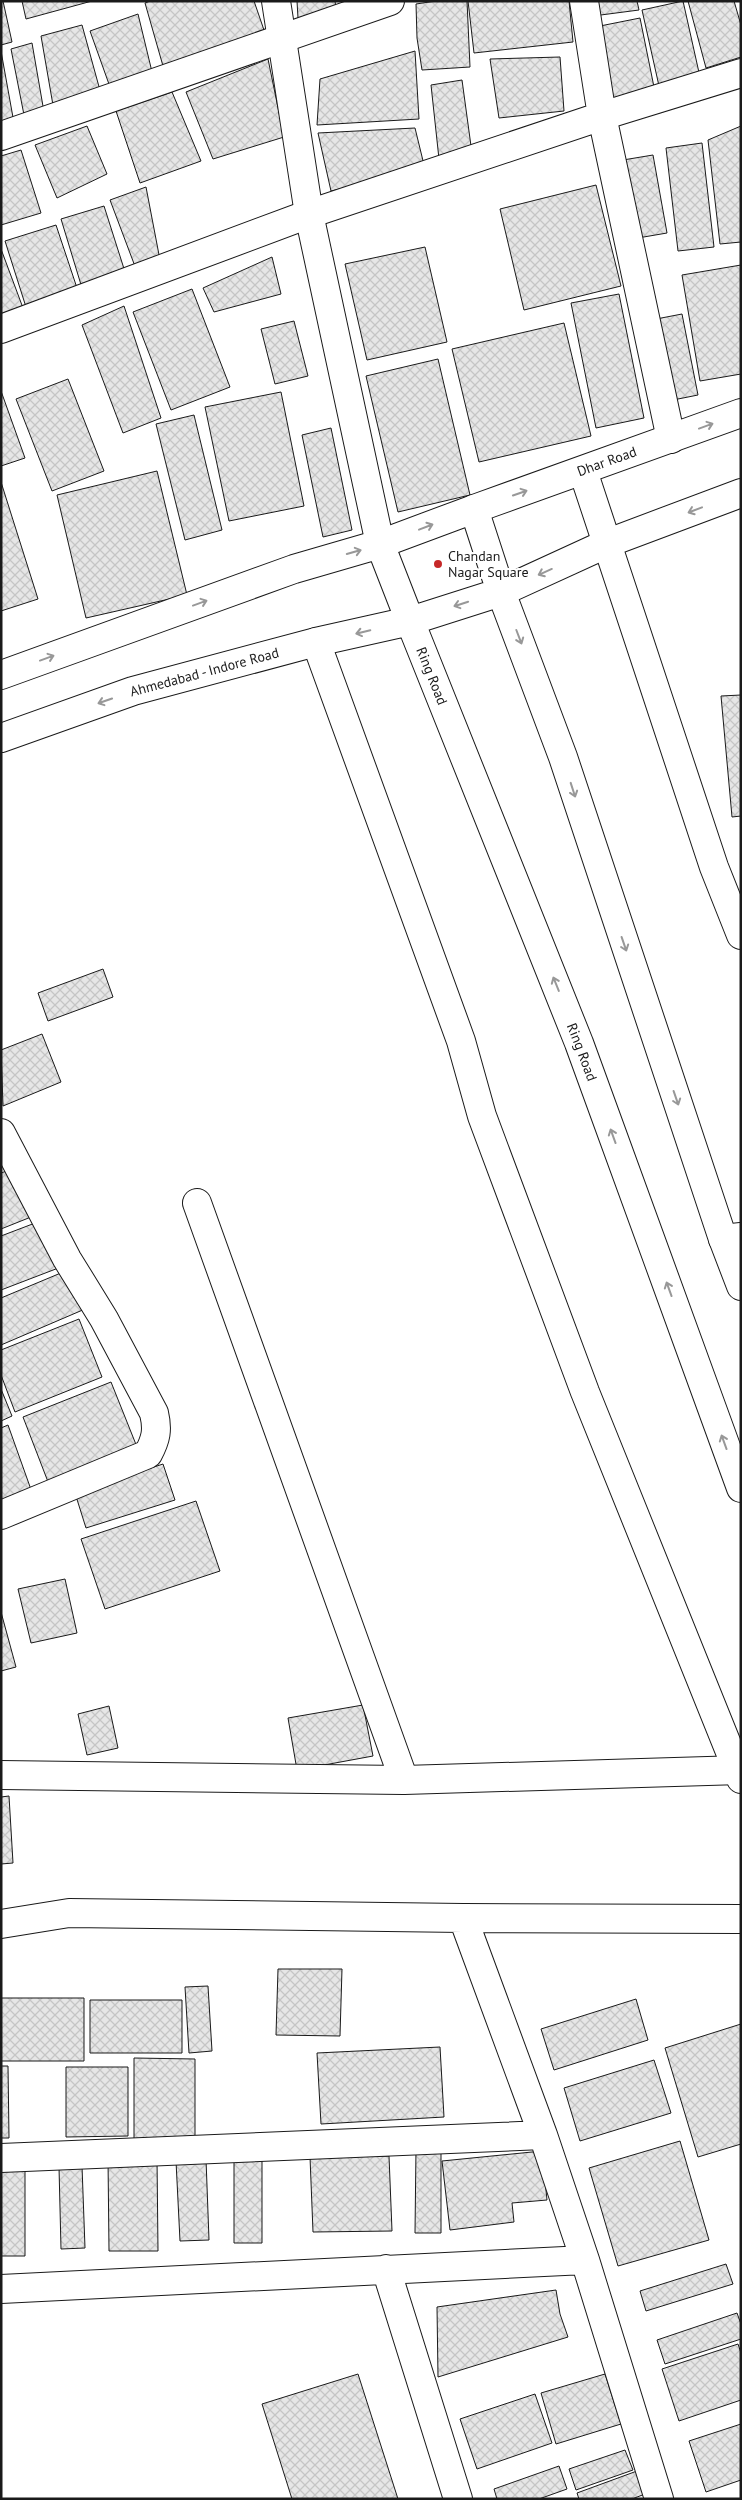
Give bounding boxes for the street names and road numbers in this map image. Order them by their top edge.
street label: Dhar Road [574,442,639,480]
street label: Ahmedabad - Indore Road [128,643,281,700]
street label: Ring Road [412,644,452,707]
street label: Ring Road [563,1020,601,1084]

